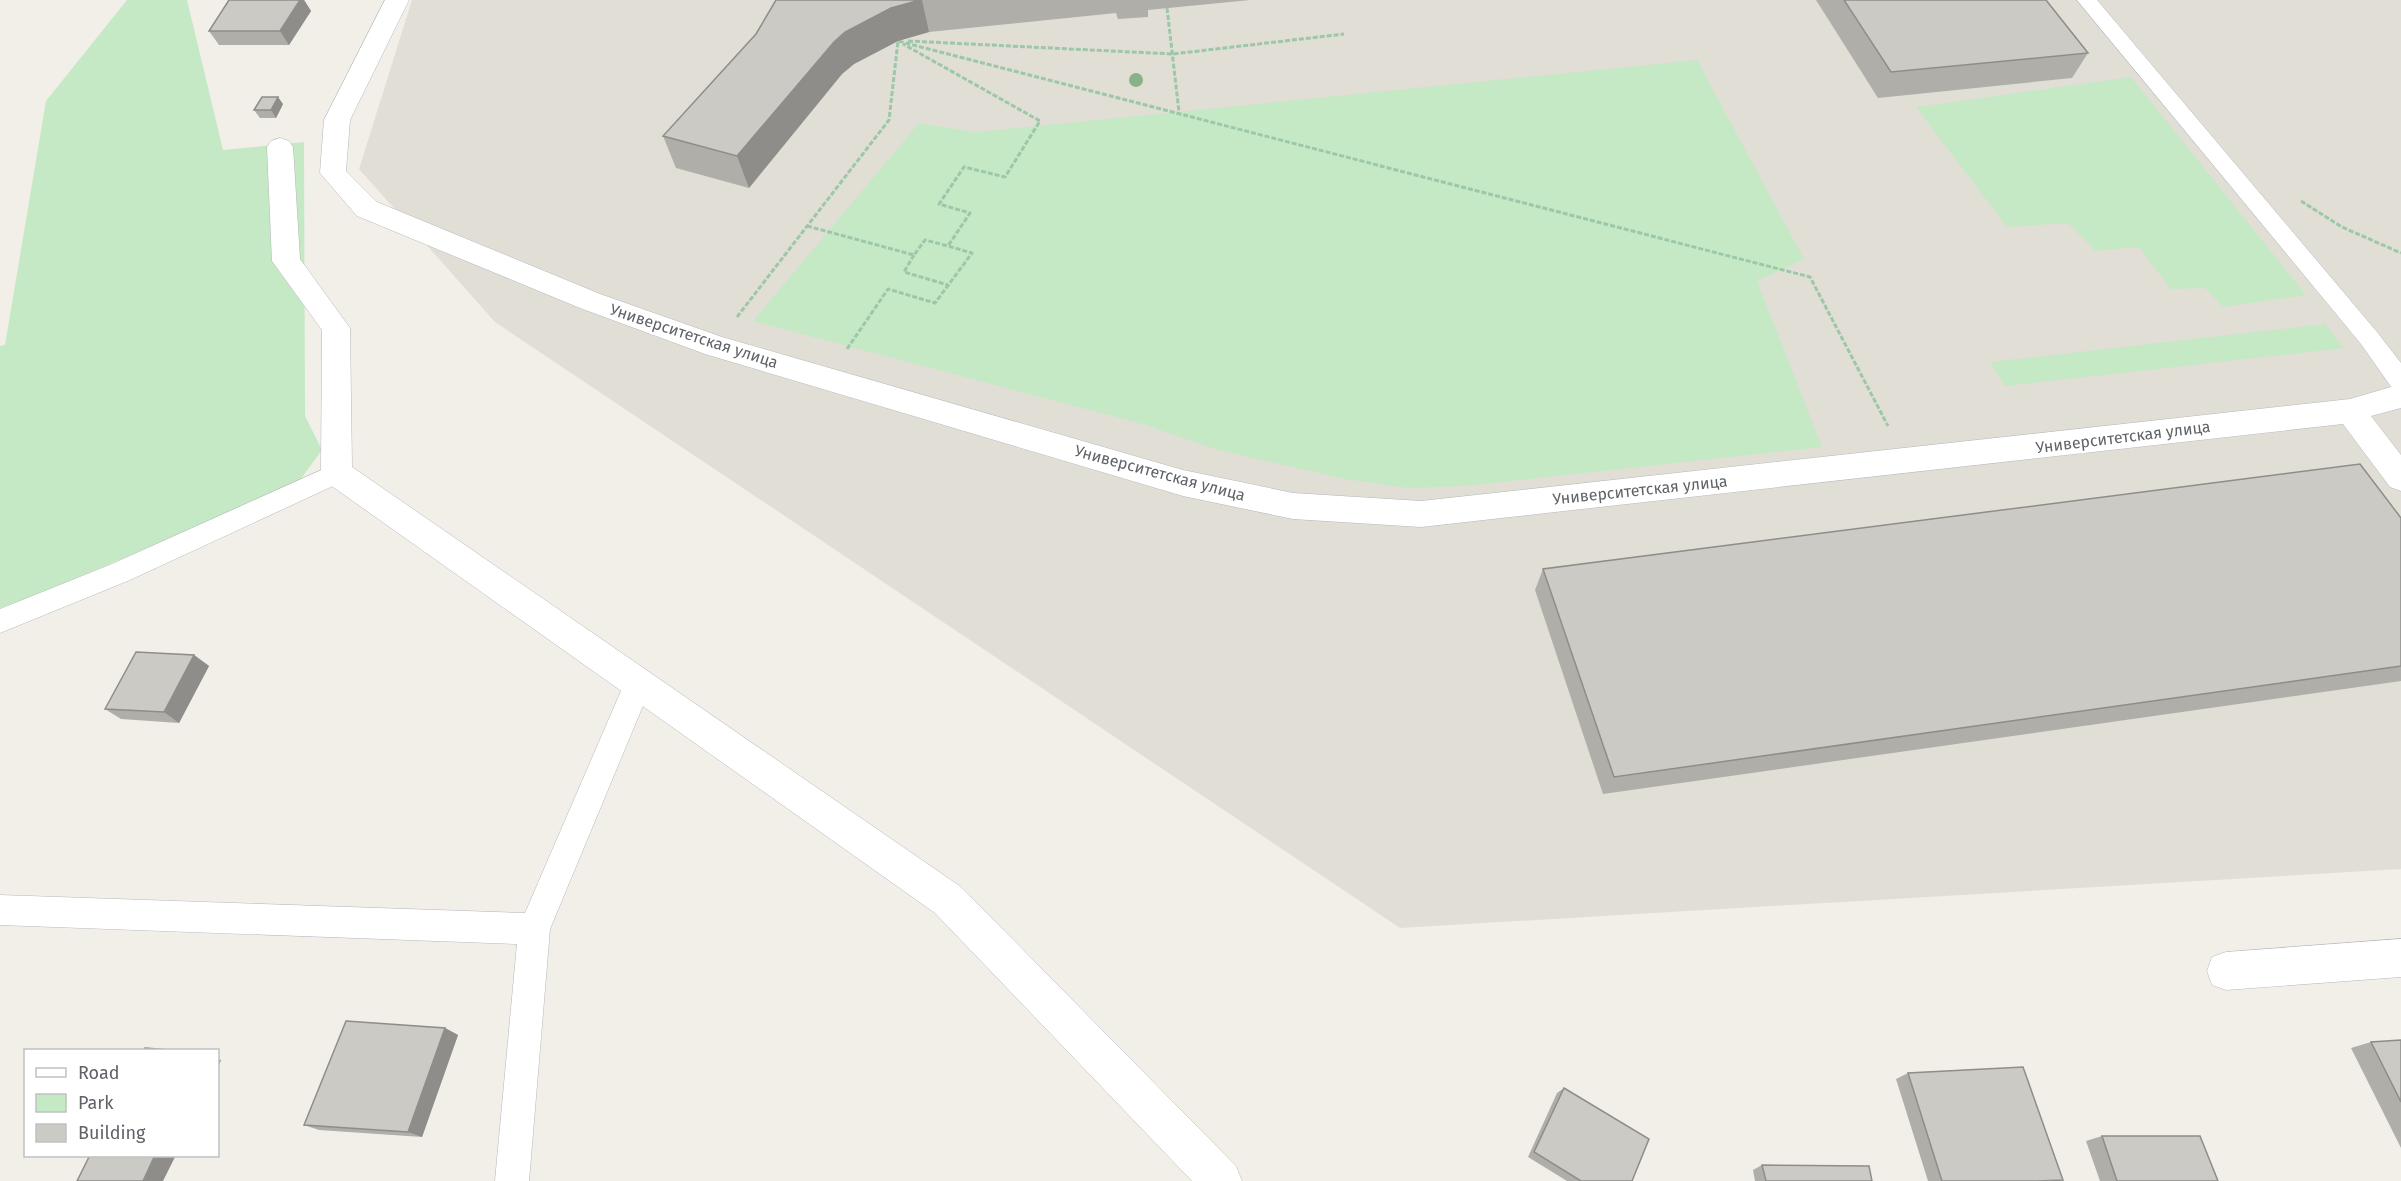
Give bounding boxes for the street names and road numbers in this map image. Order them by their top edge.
street label: Университетская улица [608,300,780,372]
street label: Университетская улица [2035,417,2211,457]
street label: Университетская улица [1073,441,1247,505]
street label: Университетская улица [1552,471,1728,509]

